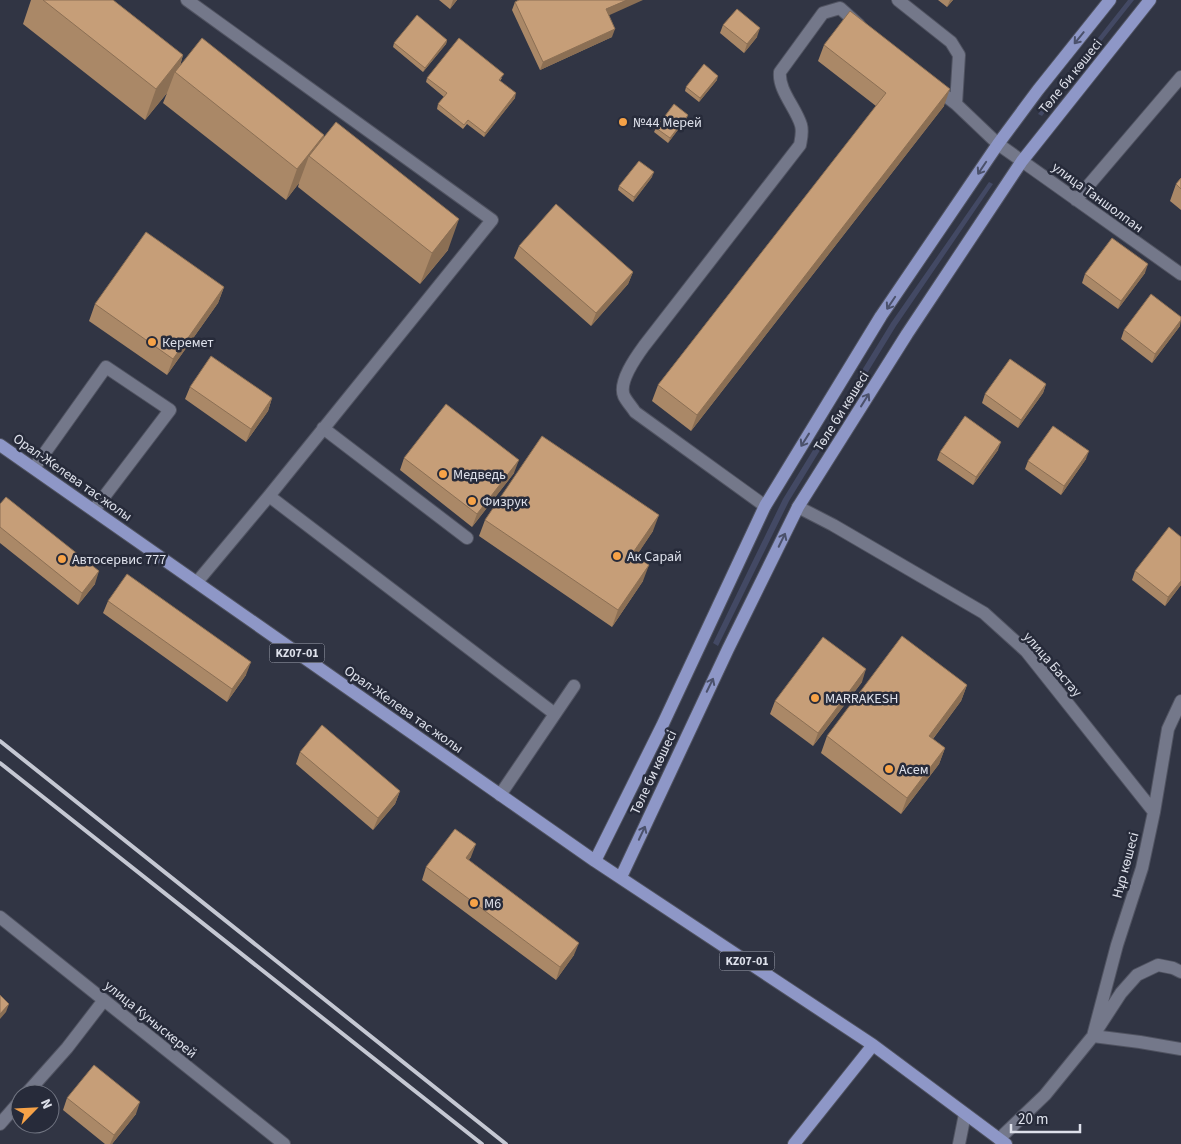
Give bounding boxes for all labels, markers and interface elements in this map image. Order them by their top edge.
one-way arrow [1074,31,1085,44]
street label: Төле би көшесі [1034,35,1107,118]
place label: №44 Мерей [633,113,702,133]
marker: №44 Мерей [617,116,629,128]
street label: улица Таншолпан [1047,158,1147,238]
one-way arrow [977,161,987,175]
one-way arrow [886,295,896,309]
place label: Керемет [162,333,214,353]
marker: Керемет [146,336,158,348]
street label: Төле би көшесі [809,368,874,456]
one-way arrow [860,393,870,407]
street label: Орал-Желева тас жолы [9,429,136,527]
one-way arrow [800,433,810,447]
place label: Медведь [453,465,506,485]
marker: Медведь [437,468,449,480]
place label: Физрук [482,492,528,512]
marker: Физрук [466,495,478,507]
one-way arrow [777,532,787,547]
place label: Ак Сарай [627,547,682,567]
place label: Автосервис 777 [72,550,166,570]
marker: Ак Сарай [611,550,623,562]
marker: Автосервис 777 [56,553,68,565]
street label: улица Бастау [1018,628,1087,702]
road number: KZ07-01 [270,644,324,662]
street label: Орал-Желева тас жолы [340,661,467,759]
one-way arrow [706,678,716,693]
place label: MARRAKESH [825,689,898,709]
marker: MARRAKESH [809,692,821,704]
street label: Төле би көшесі [626,727,682,818]
place label: Асем [899,760,929,780]
marker: Асем [883,763,895,775]
one-way arrow [637,826,647,841]
street label: Нұр көшесі [1108,830,1144,901]
place label: М6 [484,894,501,914]
marker: М6 [468,897,480,909]
road number: KZ07-01 [720,951,774,970]
street label: улица Куныскерей [100,976,201,1063]
north arrow [10,1084,60,1134]
text: N [35,1096,57,1112]
scale bar [1011,1102,1080,1134]
text: 20 m [1018,1109,1048,1130]

